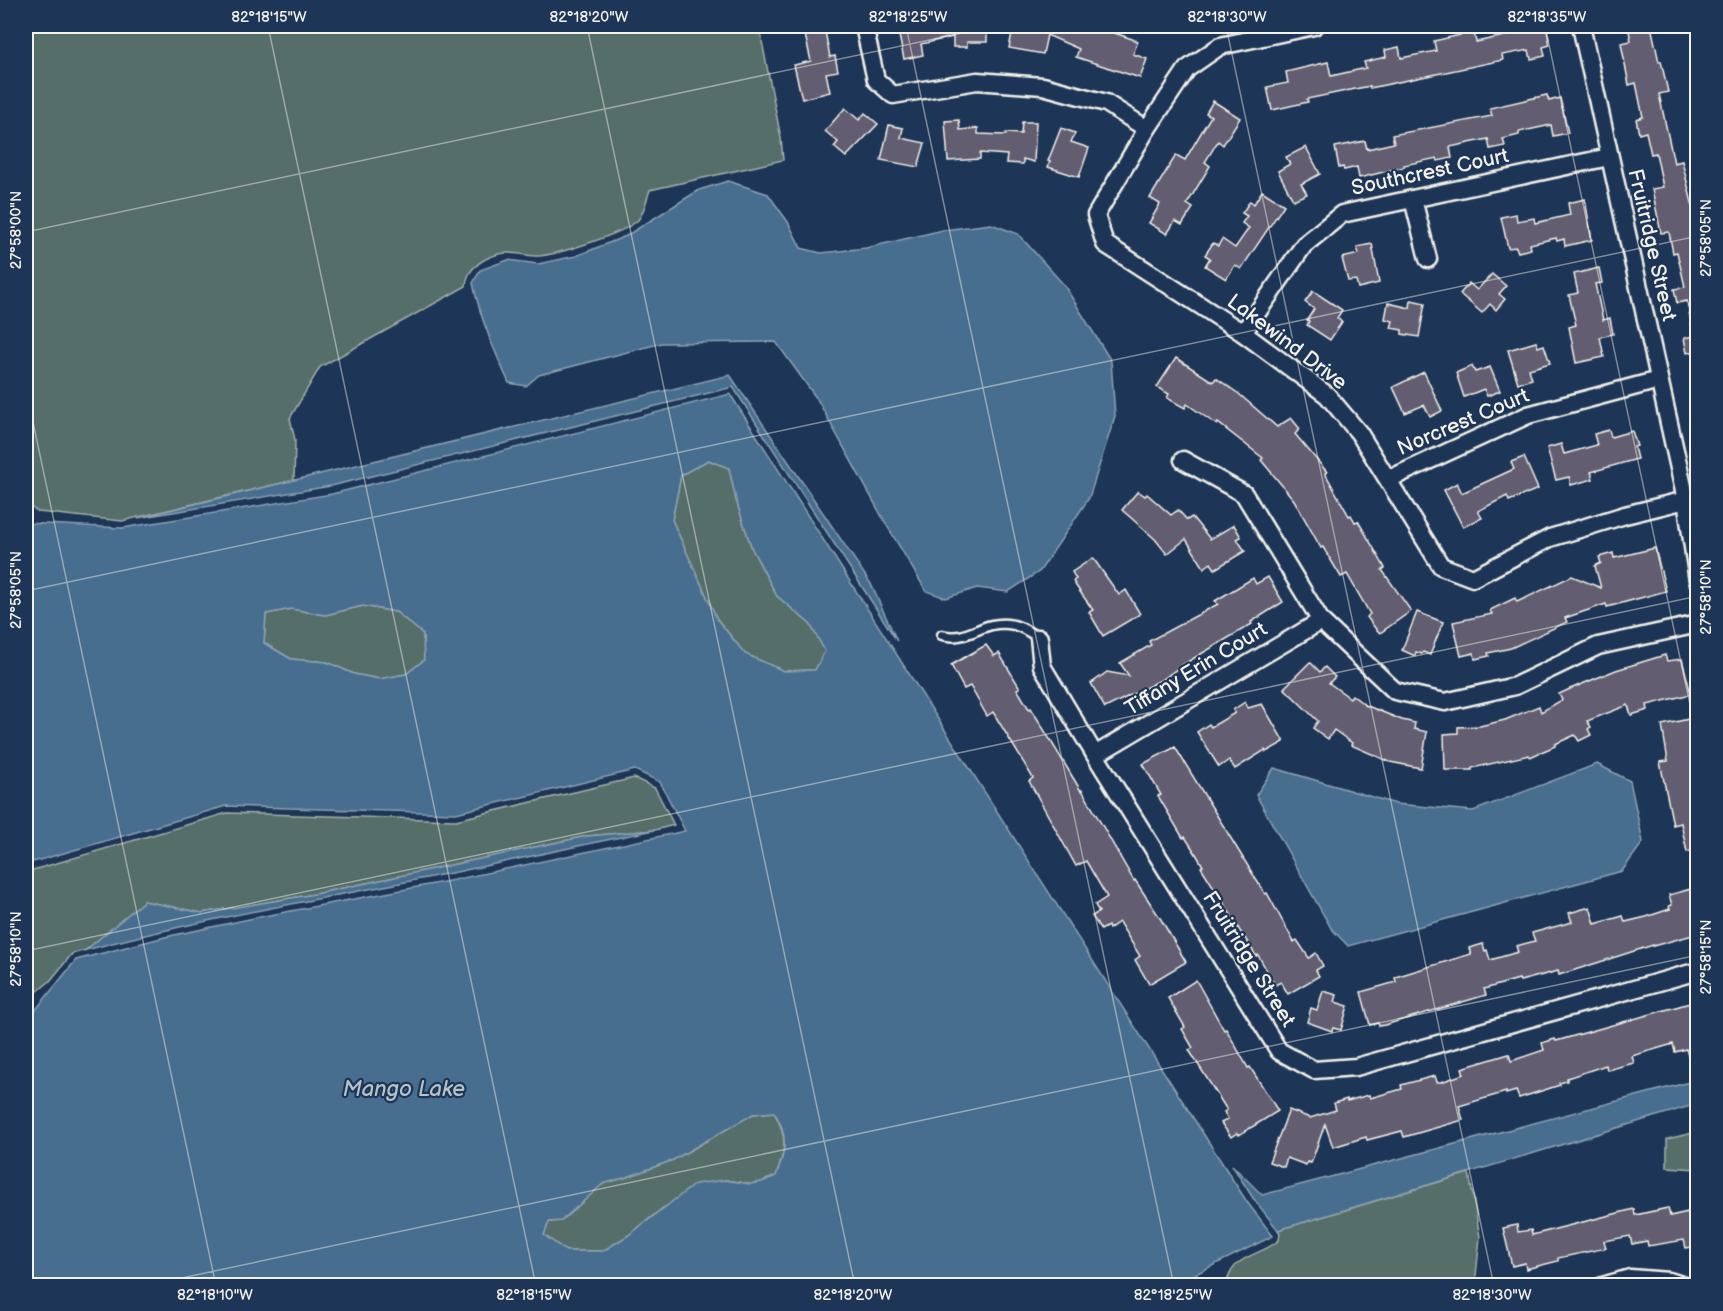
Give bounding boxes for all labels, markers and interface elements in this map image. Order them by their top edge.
text: 82°18'15"W [231,8,307,27]
text: 82°18'20"W [550,8,629,27]
text: 82°18'25"W [869,8,948,27]
text: 82°18'30"W [1187,8,1267,27]
text: 82°18'35"W [1507,8,1587,27]
street label: Southcrest Court [1349,143,1511,201]
street label: Fruitridge Street [1622,167,1682,324]
text: 27°58'00"N [7,191,26,269]
text: 27°58'05"N [1697,199,1716,277]
street label: Lakewind Drive [1222,289,1352,395]
street label: Norcrest Court [1393,383,1533,461]
text: 27°58'05"N [7,551,26,629]
text: 27°58'10"N [1697,559,1716,635]
street label: Tiffany Erin Court [1120,616,1272,721]
street label: Fruitridge Street [1197,887,1301,1032]
text: 27°58'10"N [7,911,26,987]
text: 27°58'15"N [1697,919,1716,995]
water label: Mango Lake [343,1076,465,1103]
text: 82°18'10"W [177,1286,253,1305]
text: 82°18'15"W [496,1286,572,1305]
text: 82°18'20"W [814,1286,893,1305]
text: 82°18'25"W [1134,1286,1213,1305]
text: 82°18'30"W [1452,1286,1532,1305]

